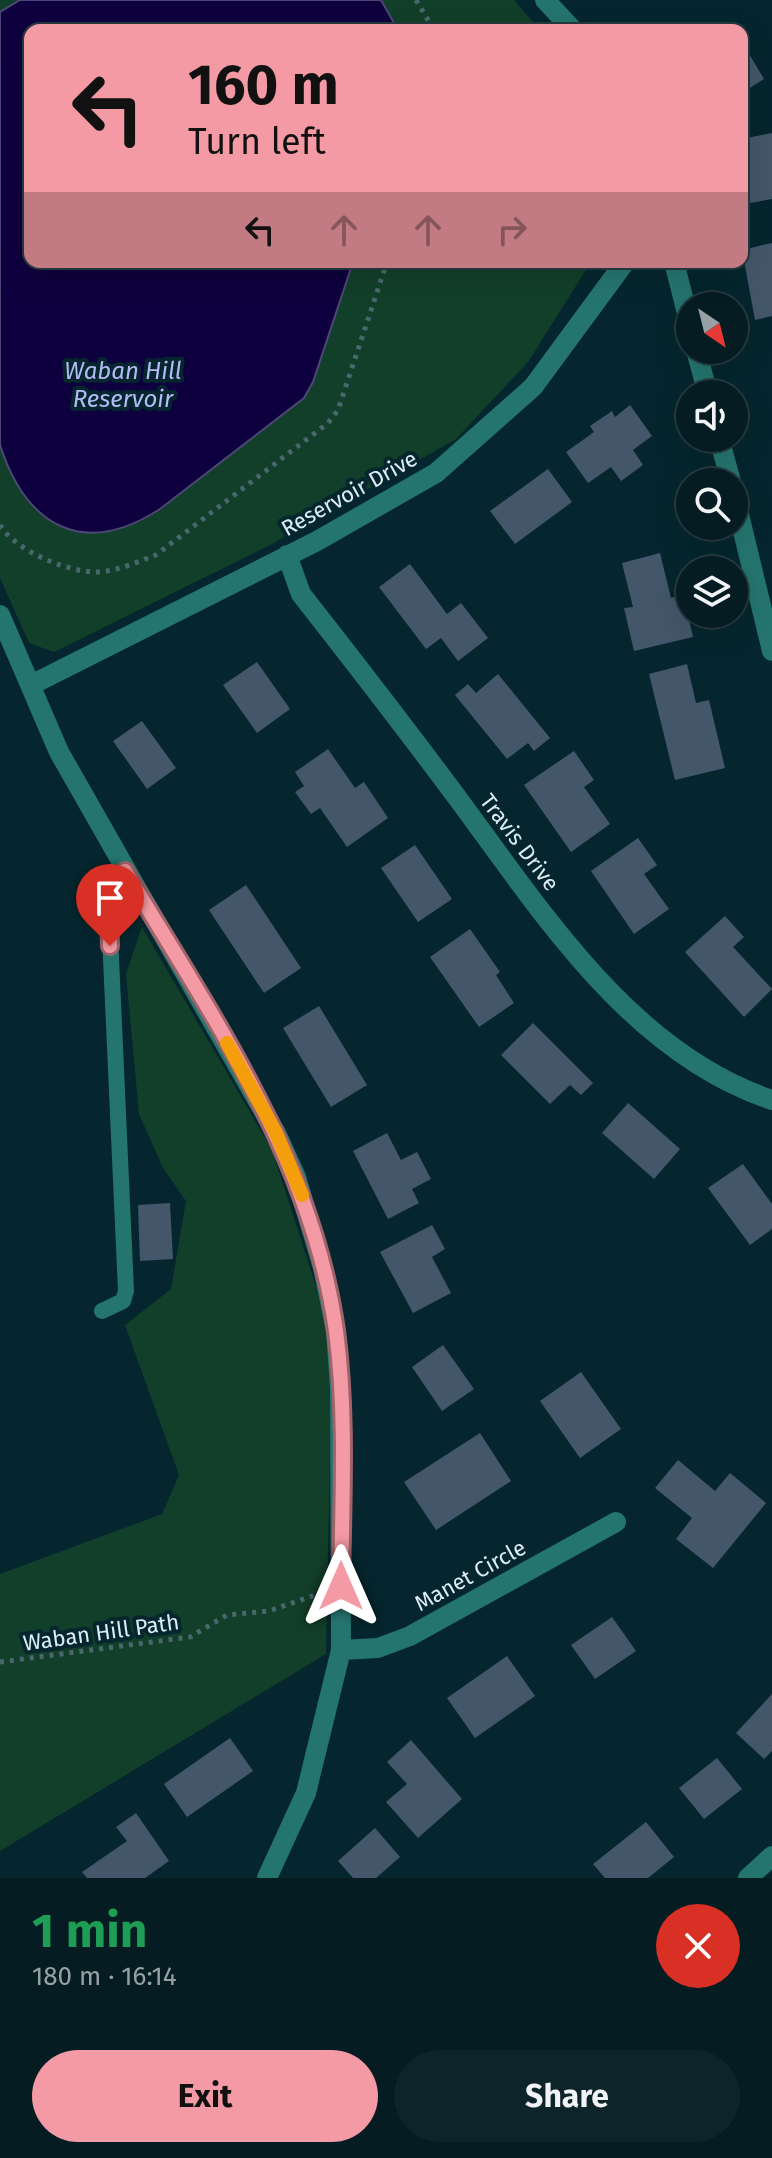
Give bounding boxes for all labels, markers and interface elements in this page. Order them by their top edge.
text: 160 m [188,52,339,119]
icon: left [56,56,160,160]
text: Turn left [188,120,326,164]
icon: left [238,208,282,252]
icon: ahead [322,208,366,252]
icon: ahead [406,208,450,252]
icon: right [490,208,534,252]
north arrow [676,292,748,364]
map controls [676,292,748,628]
water label: Waban Hill Reservoir [64,357,182,413]
button: sound [676,380,748,452]
street label: Reservoir Drive [276,445,422,542]
button: search [676,468,748,540]
button: layers [676,556,748,628]
street label: Travis Drive [474,788,565,896]
pin [76,864,144,946]
icon: arrive [88,876,132,920]
street label: Manet Circle [410,1534,531,1617]
position arrow [299,1544,383,1628]
street label: Waban Hill Path [21,1608,181,1657]
text: 1 min [32,1902,147,1960]
button: close [656,1904,740,1988]
text: 180 m · 16:14 [32,1961,177,1992]
button: Exit [32,2050,378,2142]
button: Share [394,2050,740,2142]

